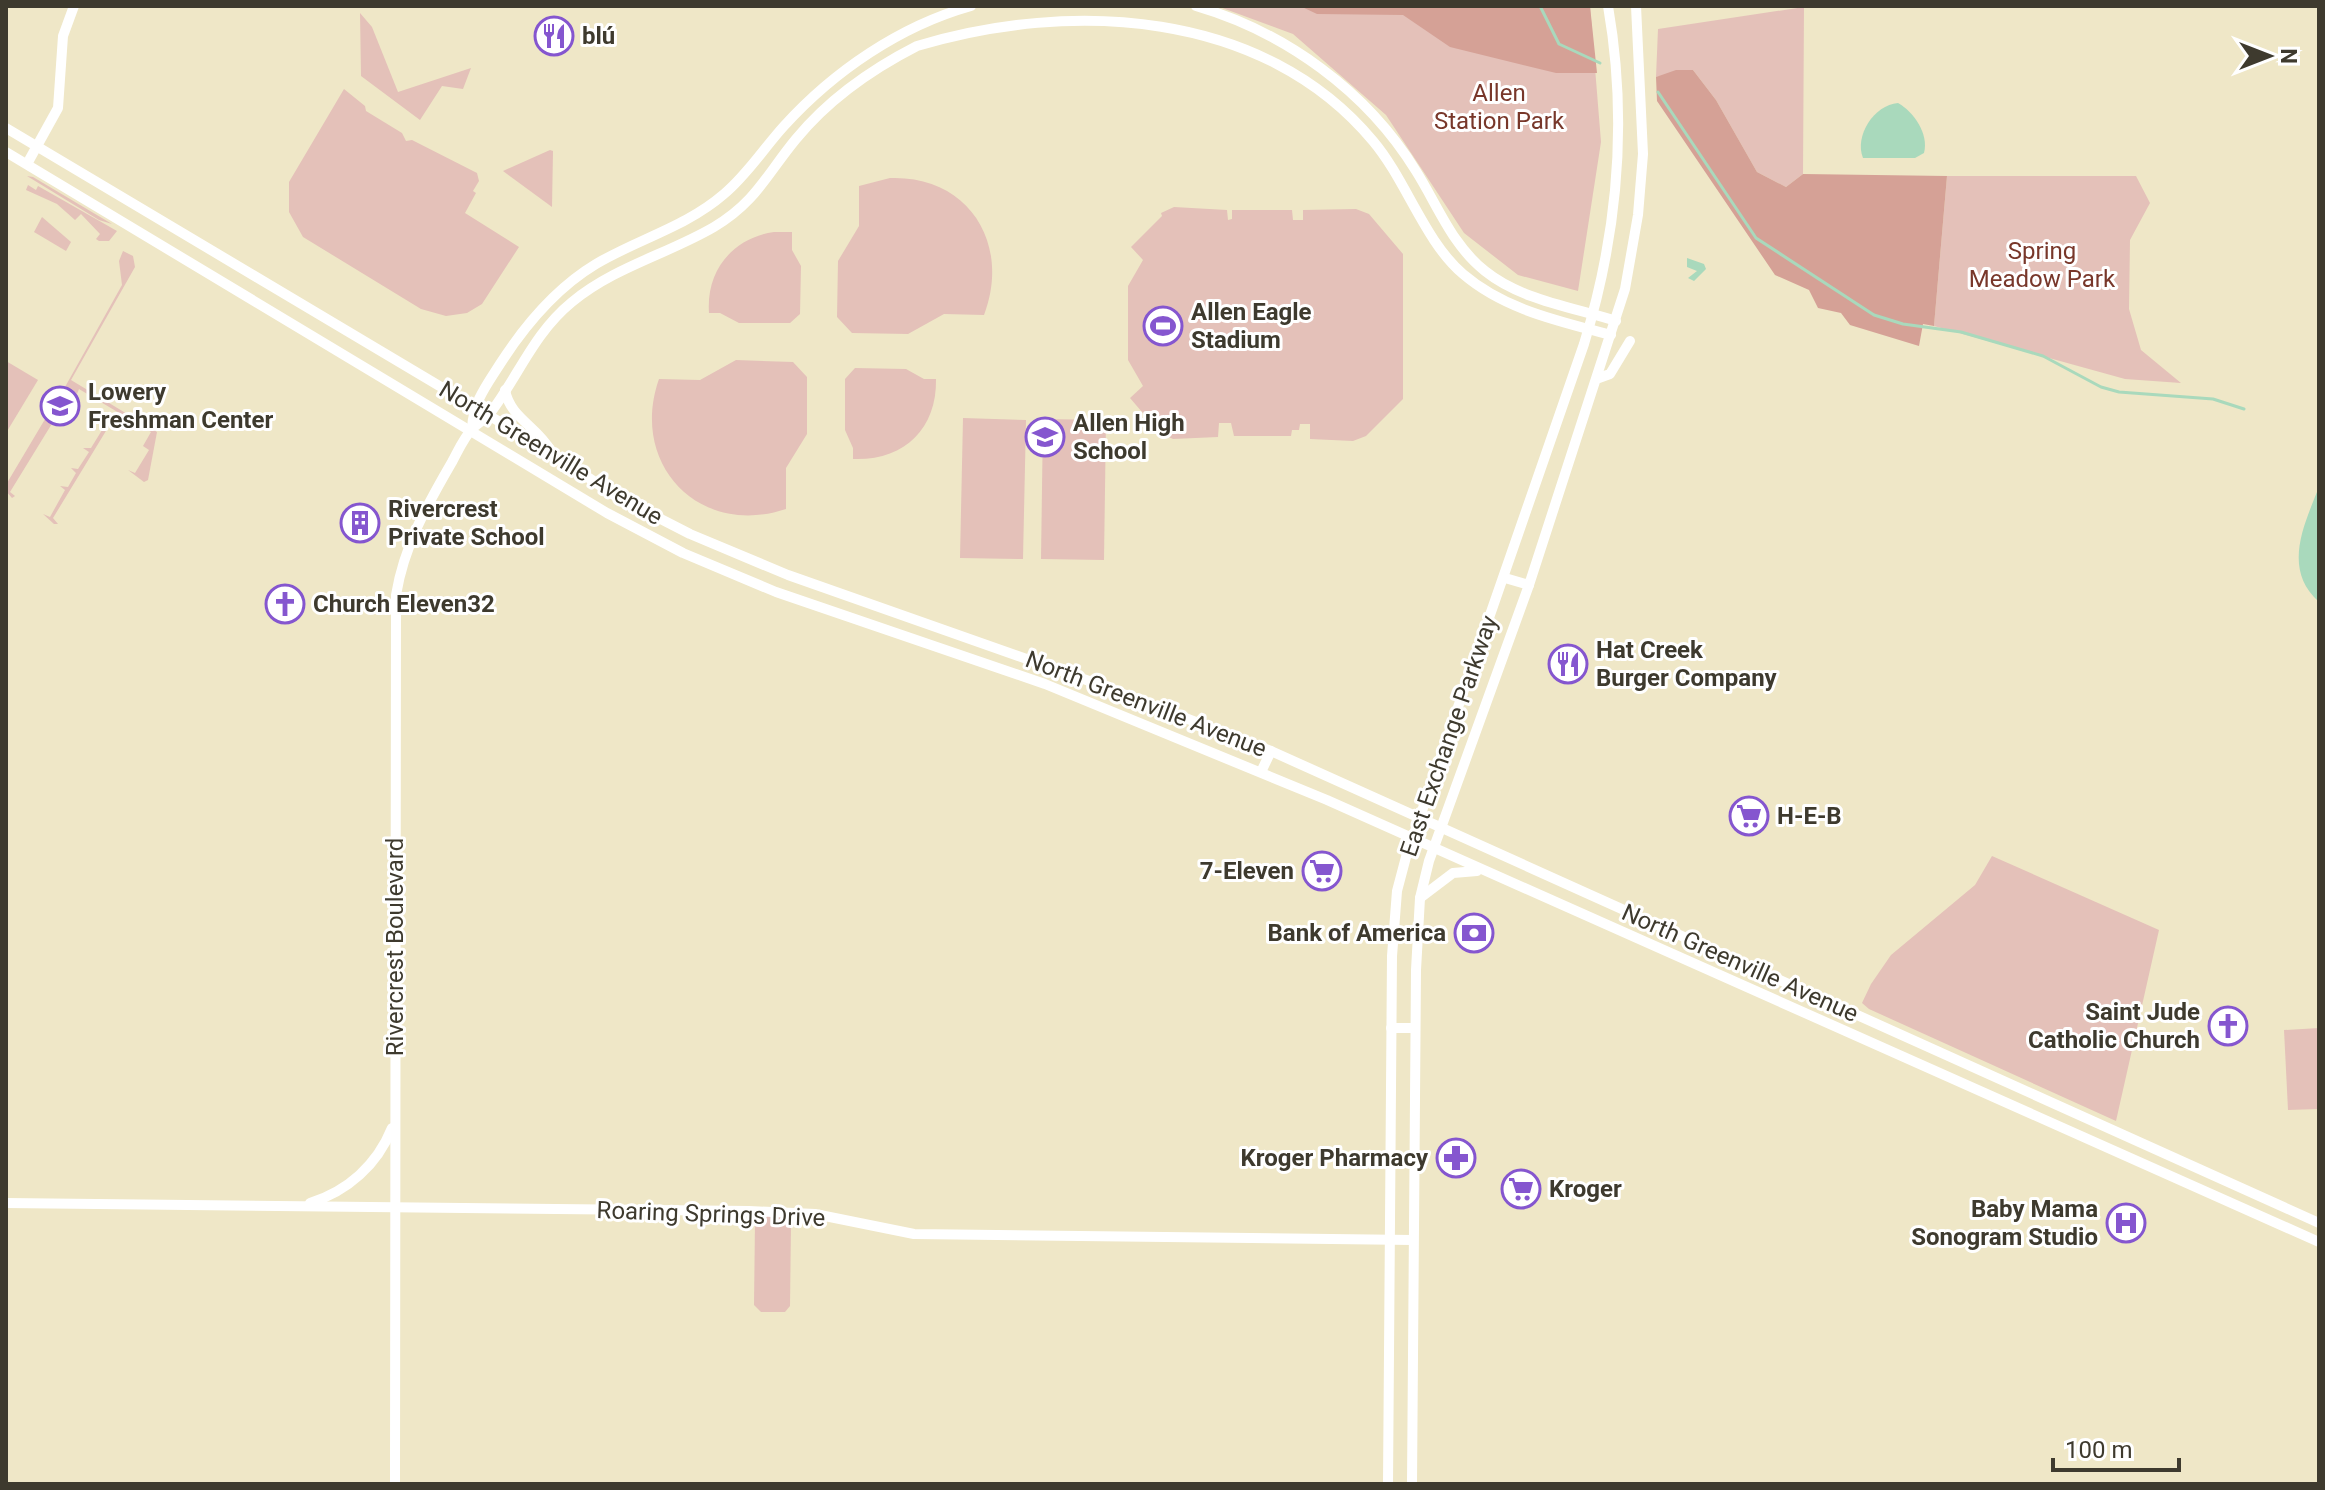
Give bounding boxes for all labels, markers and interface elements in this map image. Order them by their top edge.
restaurant icon: blú [533,15,575,57]
north arrow [2229,16,2309,96]
place label: blú [582,22,615,50]
text: N [2276,48,2301,64]
park label: Allen Station Park [1434,79,1565,135]
park label: Spring Meadow Park [1969,237,2116,293]
place label: Allen Eagle Stadium [1191,298,1312,354]
sports icon: Allen Eagle Stadium [1142,305,1184,347]
street label: North Greenville Avenue [434,375,668,531]
place label: Lowery Freshman Center [88,378,273,434]
school or university icon: Lowery Freshman Center [39,385,81,427]
place label: Allen High School [1073,409,1185,465]
school or university icon: Allen High School [1024,416,1066,458]
place label: Rivercrest Private School [388,495,545,551]
building icon: Rivercrest Private School [339,502,381,544]
church icon: Church Eleven32 [264,583,306,625]
place label: Church Eleven32 [313,590,495,618]
street label: East Exchange Parkway [1395,611,1504,860]
place label: Hat Creek Burger Company [1596,636,1778,692]
restaurant icon: Hat Creek Burger Company [1547,643,1589,685]
street label: North Greenville Avenue [1022,645,1270,763]
supermarket icon: H-E-B [1728,795,1770,837]
place label: H-E-B [1777,802,1842,830]
street label: Rivercrest Boulevard [381,838,409,1056]
supermarket icon: 7-Eleven [1301,850,1343,892]
place label: 7-Eleven [1200,857,1294,885]
street label: North Greenville Avenue [1617,898,1863,1028]
bank icon: Bank of America [1453,912,1495,954]
place label: Bank of America [1268,919,1446,947]
place label: Saint Jude Catholic Church [2028,998,2200,1054]
church icon: Saint Jude Catholic Church [2207,1005,2249,1047]
pharmacy icon: Kroger Pharmacy [1435,1137,1477,1179]
place label: Kroger Pharmacy [1241,1144,1429,1172]
supermarket icon: Kroger [1500,1168,1542,1210]
place label: Kroger [1549,1175,1622,1203]
place label: Baby Mama Sonogram Studio [1911,1195,2098,1251]
street label: Roaring Springs Drive [596,1196,826,1232]
hospital icon: Baby Mama Sonogram Studio [2105,1202,2147,1244]
scale bar [2053,1422,2179,1472]
text: 100 m [2065,1436,2132,1464]

